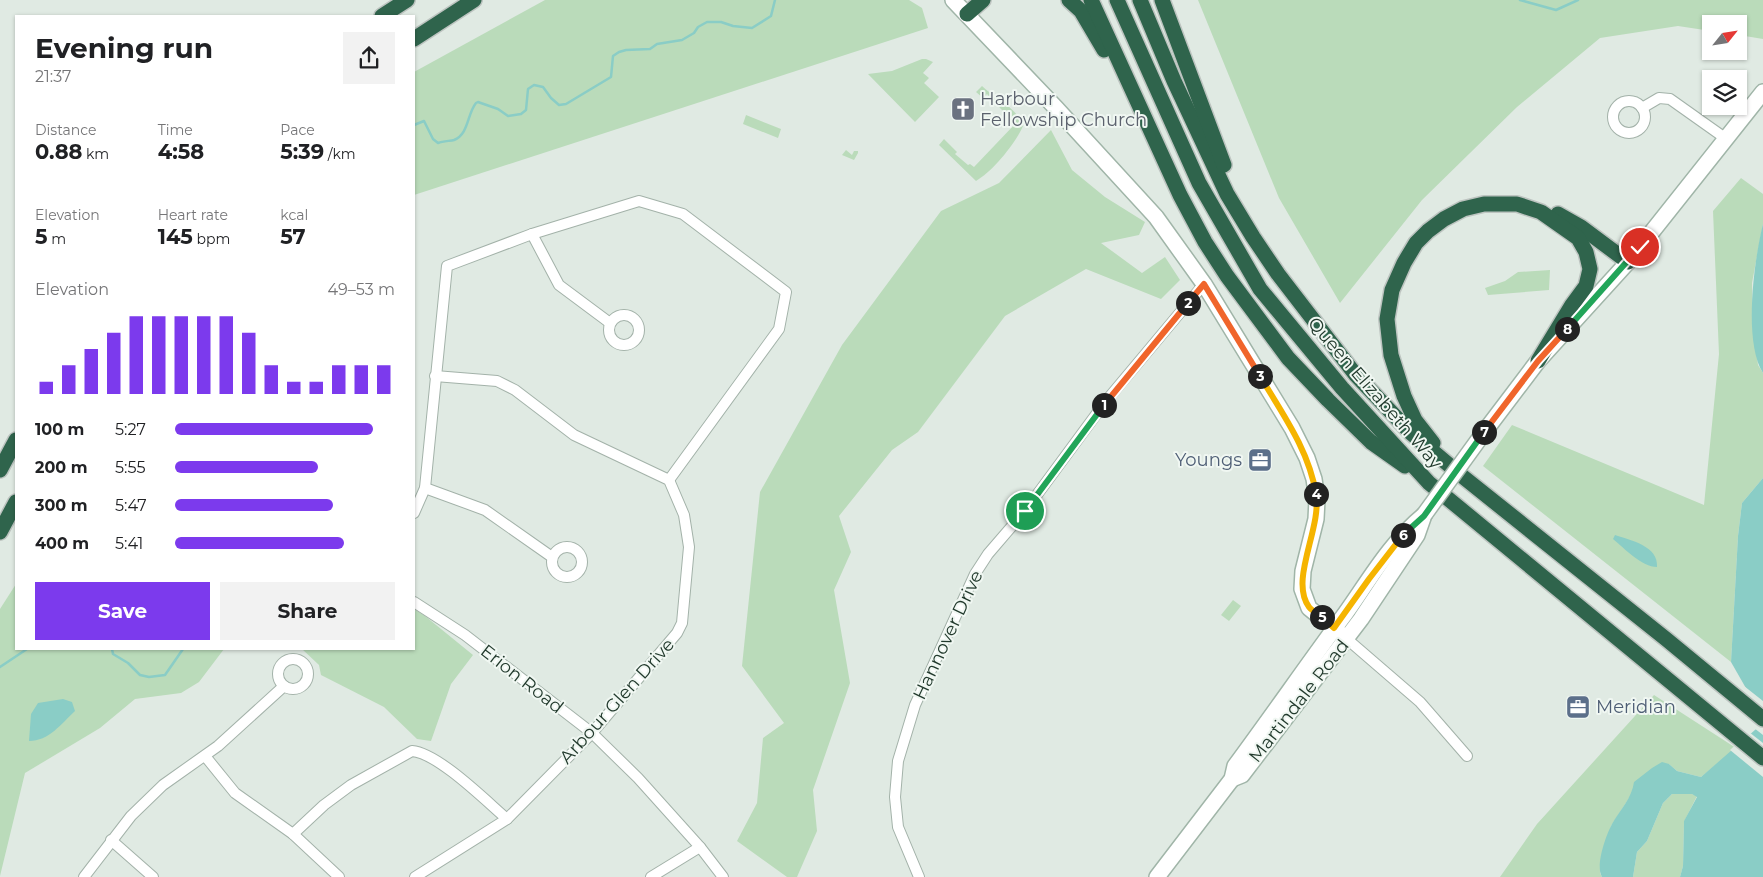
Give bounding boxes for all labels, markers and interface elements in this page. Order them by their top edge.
north arrow [1702,15,1748,60]
map controls [1702,15,1747,115]
text: Evening run [35,31,213,65]
button: share [343,32,395,84]
text: 21:37 [35,67,72,86]
button: layers [1702,70,1747,115]
place label: Harbour Fellowship Church [980,88,1147,131]
church icon: Harbour Fellowship Church [950,96,976,122]
text: Distance [35,121,97,139]
text: Time [158,121,193,139]
text: Pace [280,121,315,139]
text: 0.88 [35,139,82,164]
text: 4:58 [158,139,204,164]
text: 5:39 [280,139,324,164]
text: km [82,145,109,163]
text: /km [324,145,356,163]
text: Elevation [35,206,100,224]
text: Heart rate [158,206,228,224]
text: kcal [280,206,308,224]
text: 5 [35,224,48,249]
text: 145 [158,224,193,249]
text: 57 [280,224,306,249]
pin [1619,226,1661,268]
text: m [48,230,66,248]
text: bpm [193,230,230,248]
icon: check [1626,233,1654,261]
text: Elevation [35,280,109,299]
text: 49–53 m [328,280,395,299]
pin: 2 [1176,290,1200,316]
text: 2 [1184,294,1193,312]
street label: Queen Elizabeth Way [1303,313,1447,473]
pin: 8 [1554,316,1580,342]
text: 8 [1563,320,1572,338]
pin: 3 [1248,364,1272,388]
text: 3 [1256,367,1265,385]
pin: 1 [1092,392,1116,418]
text: 1 [1102,396,1107,414]
text: 100 m [35,420,84,439]
text: 5:27 [115,420,146,439]
pin: 7 [1472,420,1496,444]
text: 7 [1480,423,1489,441]
office icon: Youngs [1247,447,1273,473]
place label: Youngs [1175,449,1242,471]
text: 200 m [35,458,87,477]
text: 5:55 [115,458,145,477]
pin: 4 [1304,482,1328,506]
text: 4 [1312,485,1321,503]
pin [1004,490,1046,532]
text: 300 m [35,496,88,515]
text: 5:47 [115,496,147,515]
icon: arrive [1011,497,1039,525]
pin: 6 [1390,522,1416,548]
text: 6 [1399,526,1408,544]
text: 400 m [35,534,89,553]
text: 5:41 [115,534,143,553]
street label: Hannover Drive [908,567,988,703]
button: Save [35,582,210,640]
button: Share [220,582,395,640]
pin: 5 [1310,604,1334,630]
text: 5 [1318,608,1327,626]
street label: Arbour Glen Drive [555,634,679,768]
street label: Martindale Road [1244,635,1354,767]
street label: Erion Road [476,640,568,718]
office icon: Meridian [1565,694,1591,720]
place label: Meridian [1596,696,1676,718]

